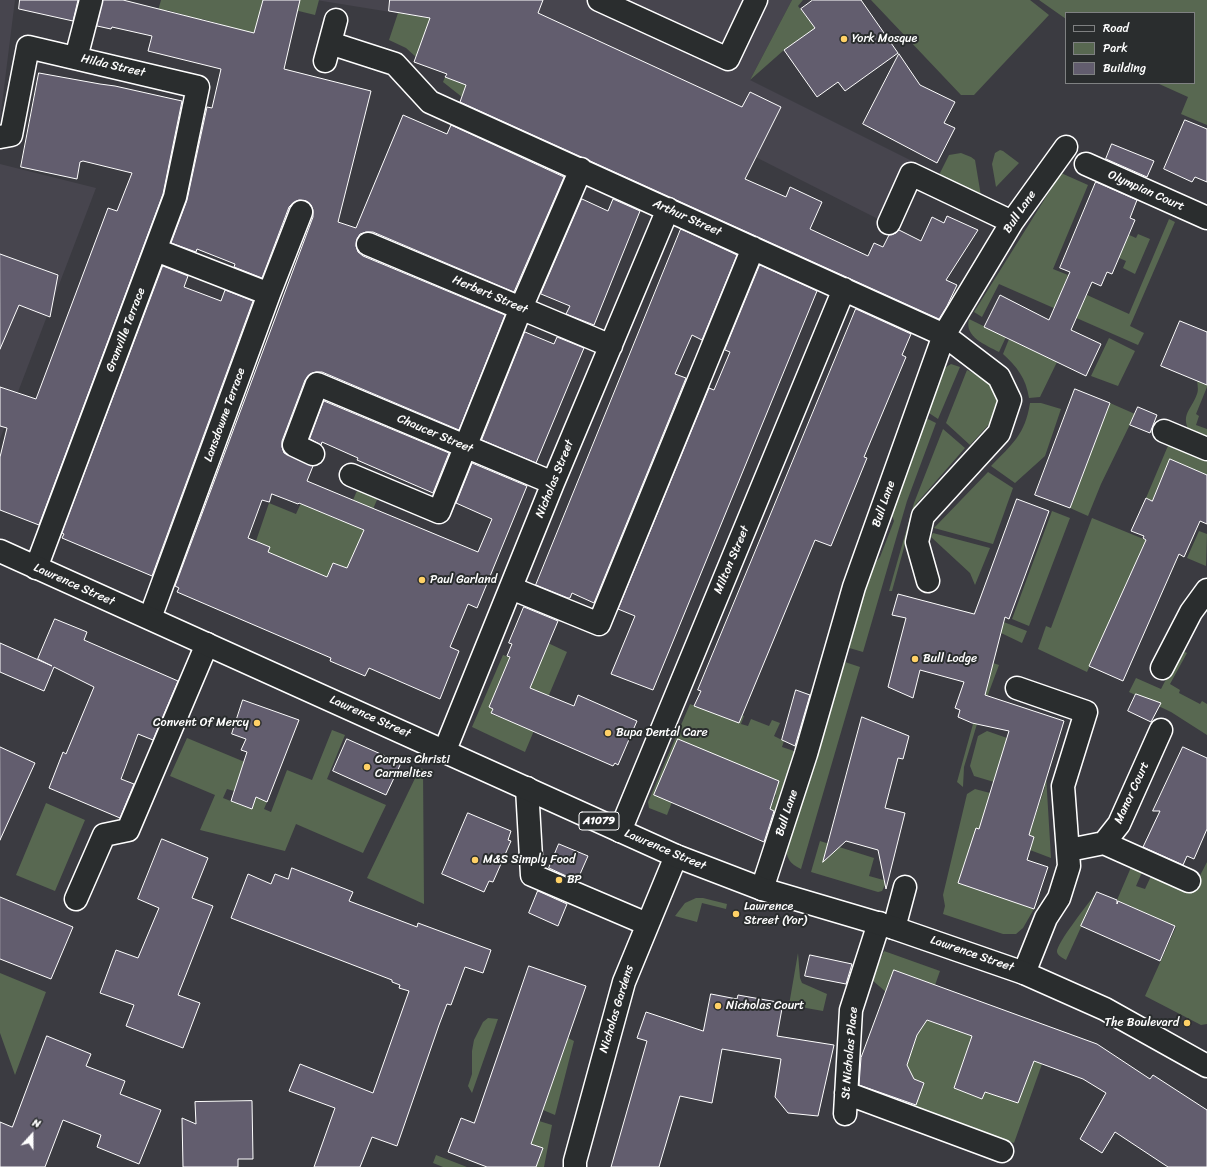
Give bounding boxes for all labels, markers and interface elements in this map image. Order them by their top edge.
legend [1065,12,1195,84]
text: Road [1103,17,1129,39]
place label: York Mosque [852,32,917,46]
marker: York Mosque [839,34,849,44]
text: Park [1103,37,1128,59]
street label: Hilda Street [79,52,147,80]
text: Building [1103,57,1146,79]
street label: Olympian Court [1106,168,1186,214]
street label: Bull Lane [1001,188,1039,236]
street label: Arthur Street [650,196,724,240]
street label: Herbert Street [450,273,530,317]
street label: Granville Terrace [103,286,149,374]
street label: Lansdowne Terrace [201,366,249,464]
street label: Chaucer Street [395,412,475,456]
street label: Nicholas Street [533,438,577,520]
street label: Bull Lane [869,479,899,529]
street label: Milton Street [711,524,753,596]
street label: Lawrence Street [31,561,117,609]
place label: Paul Garland [430,573,497,587]
marker: Paul Garland [417,575,427,585]
place label: Bull Lodge [923,652,977,666]
marker: Bull Lodge [910,654,920,664]
street label: Lawrence Street [327,693,413,741]
place label: Convent Of Mercy [153,716,249,730]
marker: Convent Of Mercy [252,718,262,728]
place label: Bupa Dental Care [616,726,708,740]
marker: Bupa Dental Care [603,728,613,738]
place label: Corpus Christi Carmelites [375,753,450,781]
street label: Manor Court [1111,760,1153,826]
marker: Corpus Christi Carmelites [362,762,372,772]
street label: Bull Lane [773,788,801,838]
road number: A1079 [579,812,619,830]
street label: Lawrence Street [622,826,708,874]
place label: M&S Simply Food [483,853,575,867]
marker: M&S Simply Food [470,855,480,865]
place label: BP [567,873,582,887]
marker: BP [554,875,564,885]
place label: Lawrence Street (Yor) [744,900,807,928]
marker: Lawrence Street (Yor) [731,909,741,919]
street label: Lawrence Street [928,933,1016,975]
street label: Nicholas Gardens [597,963,637,1055]
place label: Nicholas Court [726,999,804,1013]
marker: Nicholas Court [713,1001,723,1011]
street label: St Nicholas Place [839,1006,861,1100]
place label: The Boulevard [1105,1016,1179,1030]
marker: The Boulevard [1182,1018,1192,1028]
text: N [30,1113,43,1134]
north arrow [12,1115,52,1155]

